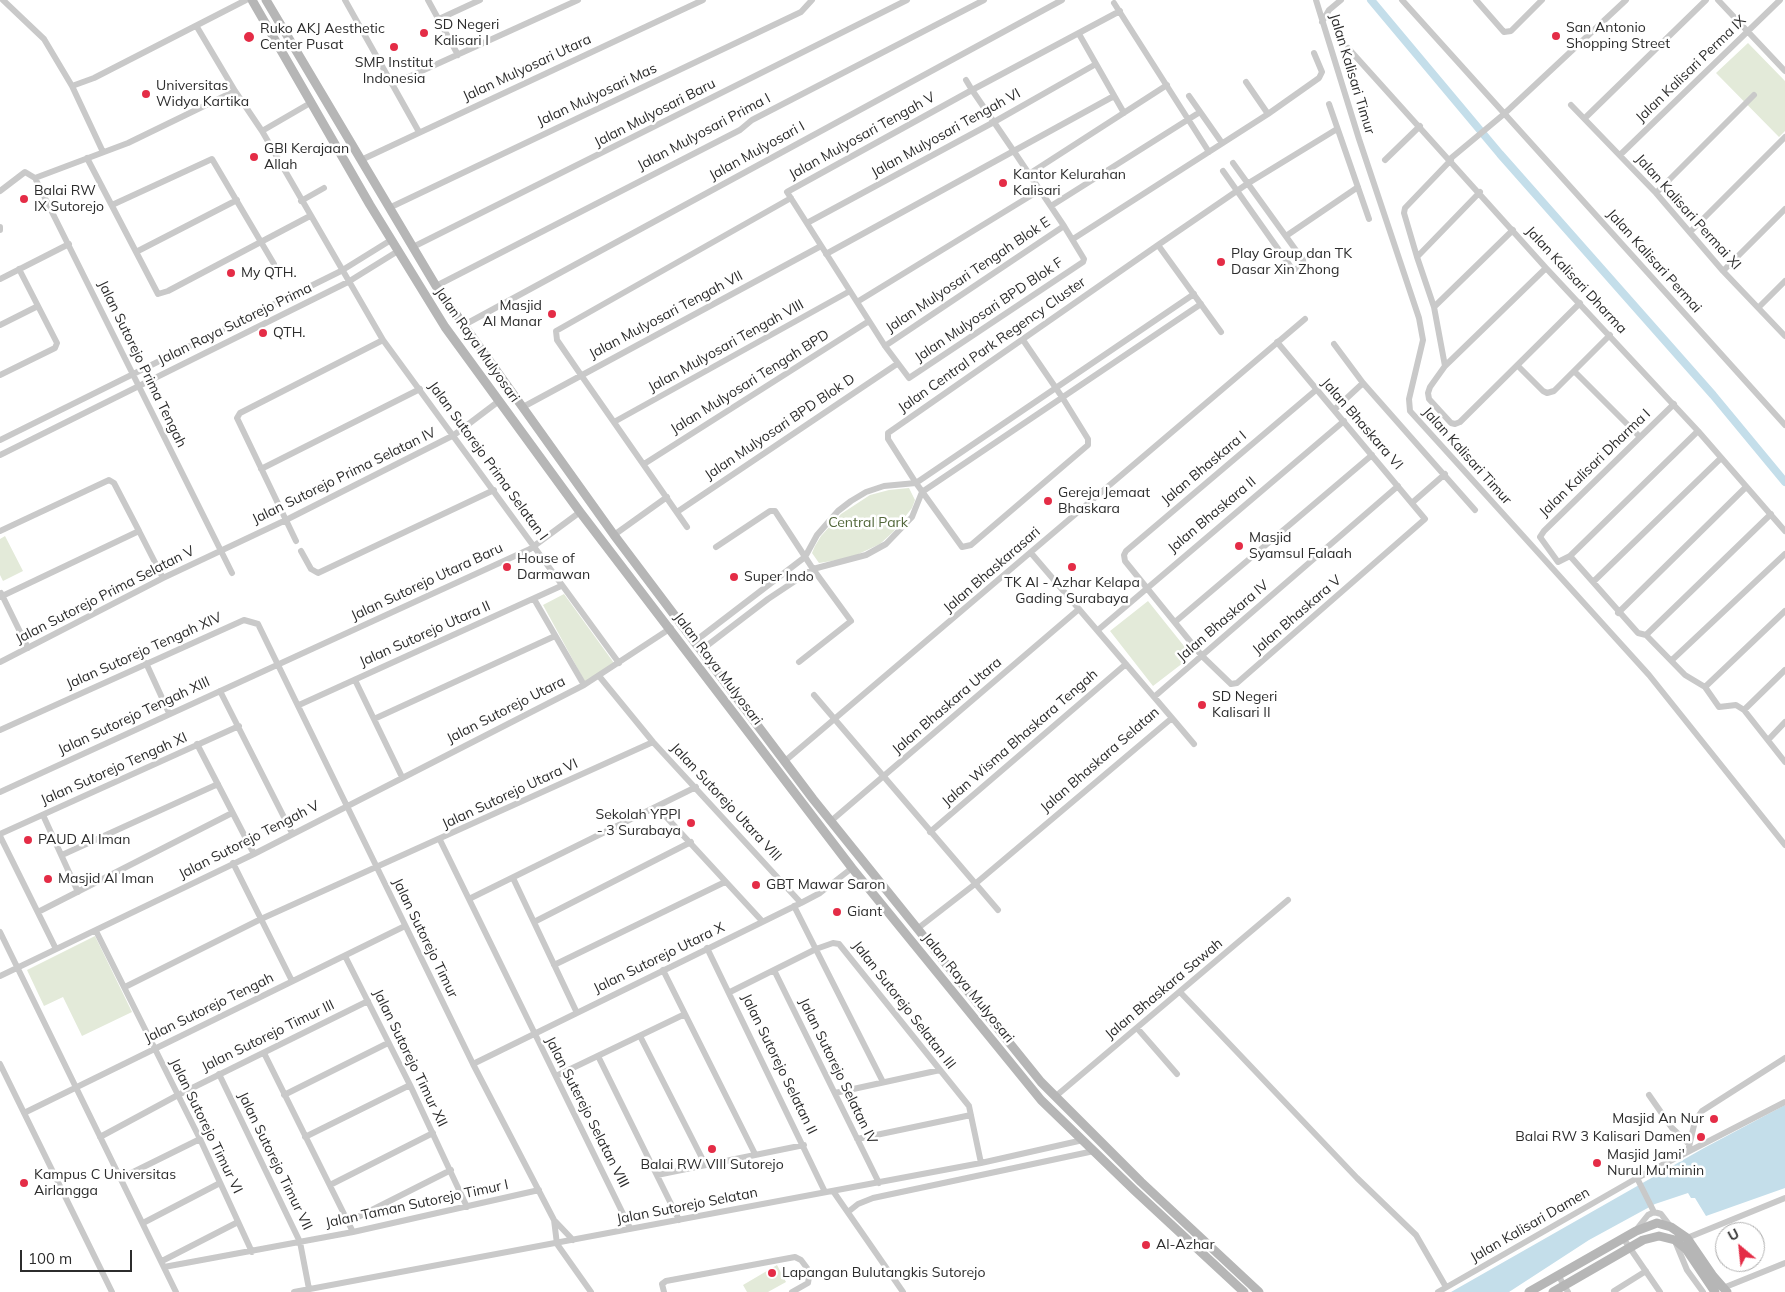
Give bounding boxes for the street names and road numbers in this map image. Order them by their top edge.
street label: Jalan Kalisari Timur [1326,12,1378,136]
street label: Jalan Kalisari Perma IX [1632,12,1750,126]
street label: Jalan Mulyosari Utara [460,31,594,105]
street label: Jalan Mulyosari Mas [534,60,660,130]
street label: Jalan Mulyosari Baru [592,75,718,151]
street label: Jalan Mulyosari Tengah VI [868,85,1024,181]
street label: Jalan Mulyosari Tengah V [786,89,938,183]
street label: Jalan Mulyosari Prima I [635,90,773,174]
street label: Jalan Mulyosari I [706,118,808,184]
street label: Jalan Kalisari Permai XI [1632,151,1744,273]
street label: Jalan Kalisari Permai [1603,206,1705,316]
street label: Jalan Mulyosari Tengah Blok E [883,214,1053,336]
street label: Jalan Kalisari Dharma [1522,223,1630,337]
street label: Jalan Mulyosari BPD Blok F [912,254,1066,366]
street label: Jalan Mulyosari Tengah VII [586,267,746,363]
street label: Jalan Central Park Regency Cluster [895,274,1089,416]
street label: Jalan Sutorejo Prima Tengah [94,278,190,450]
street label: Jalan Raya Sutorejo Prima [155,279,315,369]
street label: Jalan Raya Mulyosari [431,284,523,406]
street label: Jalan Mulyosari Tengah VIII [645,296,807,396]
street label: Jalan Mulyosari Tengah BPD [668,326,832,438]
street label: Jalan Mulyosari BPD Blok D [702,370,858,484]
street label: Jalan Bhaskara VI [1318,375,1406,473]
street label: Jalan Sutorejo Prima Selatan I [425,378,551,544]
street label: Jalan Kalisari Timur [1419,404,1515,508]
street label: Jalan Kalisari Dharma I [1536,406,1654,520]
street label: Jalan Sutorejo Prima Selatan IV [249,424,439,528]
street label: Jalan Bhaskara I [1158,428,1250,508]
street label: Jalan Bhaskara II [1165,473,1259,557]
street label: Jalan Bhaskarasari [940,524,1044,616]
street label: Jalan Sutorejo Utara Baru [348,539,506,625]
street label: Jalan Sutorejo Prima Selatan V [13,542,197,648]
street label: Jalan Bhaskara V [1249,572,1345,658]
street label: Jalan Bhaskara IV [1174,577,1272,665]
street label: Jalan Sutorejo Utara II [357,598,493,670]
street label: Jalan Sutorejo Tengah XIV [64,609,224,693]
street label: Jalan Raya Mulyosari [670,609,766,729]
street label: Jalan Bhaskara Utara [889,654,1005,758]
street label: Jalan Wisma Bhaskara Tengah [939,666,1101,810]
street label: Jalan Sutorejo Tengah XIII [55,673,213,759]
street label: Jalan Sutorejo Utara [444,673,568,747]
street label: Jalan Bhaskara Selatan [1037,704,1163,816]
street label: Jalan Sutorejo Tengah XI [38,729,190,809]
street label: Jalan Sutorejo Utara VIII [667,740,785,864]
street label: Jalan Sutorejo Utara VI [439,755,581,833]
street label: Jalan Sutorejo Tengah V [176,797,322,883]
street label: Jalan Sutorejo Timur [389,875,461,1001]
street label: Jalan Sutorejo Utara X [591,919,727,997]
street label: Jalan Raya Mulyosari [919,930,1017,1046]
street label: Jalan Bhaskara Sawah [1102,935,1226,1043]
street label: Jalan Sutorejo Selatan III [849,938,959,1072]
street label: Jalan Sutorejo Tengah [141,969,277,1047]
street label: Jalan Sutorejo Timur XII [369,986,451,1130]
street label: Jalan Sutorejo Selatan II [738,991,820,1137]
street label: Jalan Sutorejo Selatan IV [795,995,881,1147]
street label: Jalan Sutorejo Timur III [199,997,337,1075]
street label: Jalan Suterejo Selatan VIII [542,1034,632,1190]
street label: Jalan Sutorejo Timur VI [166,1056,246,1196]
street label: Jalan Sutorejo Timur VII [234,1089,316,1233]
street label: Jalan Taman Sutorejo Timur I [324,1176,510,1232]
street label: Jalan Sutorejo Selatan [615,1184,759,1228]
street label: Jalan Kalisari Damen [1467,1184,1593,1266]

